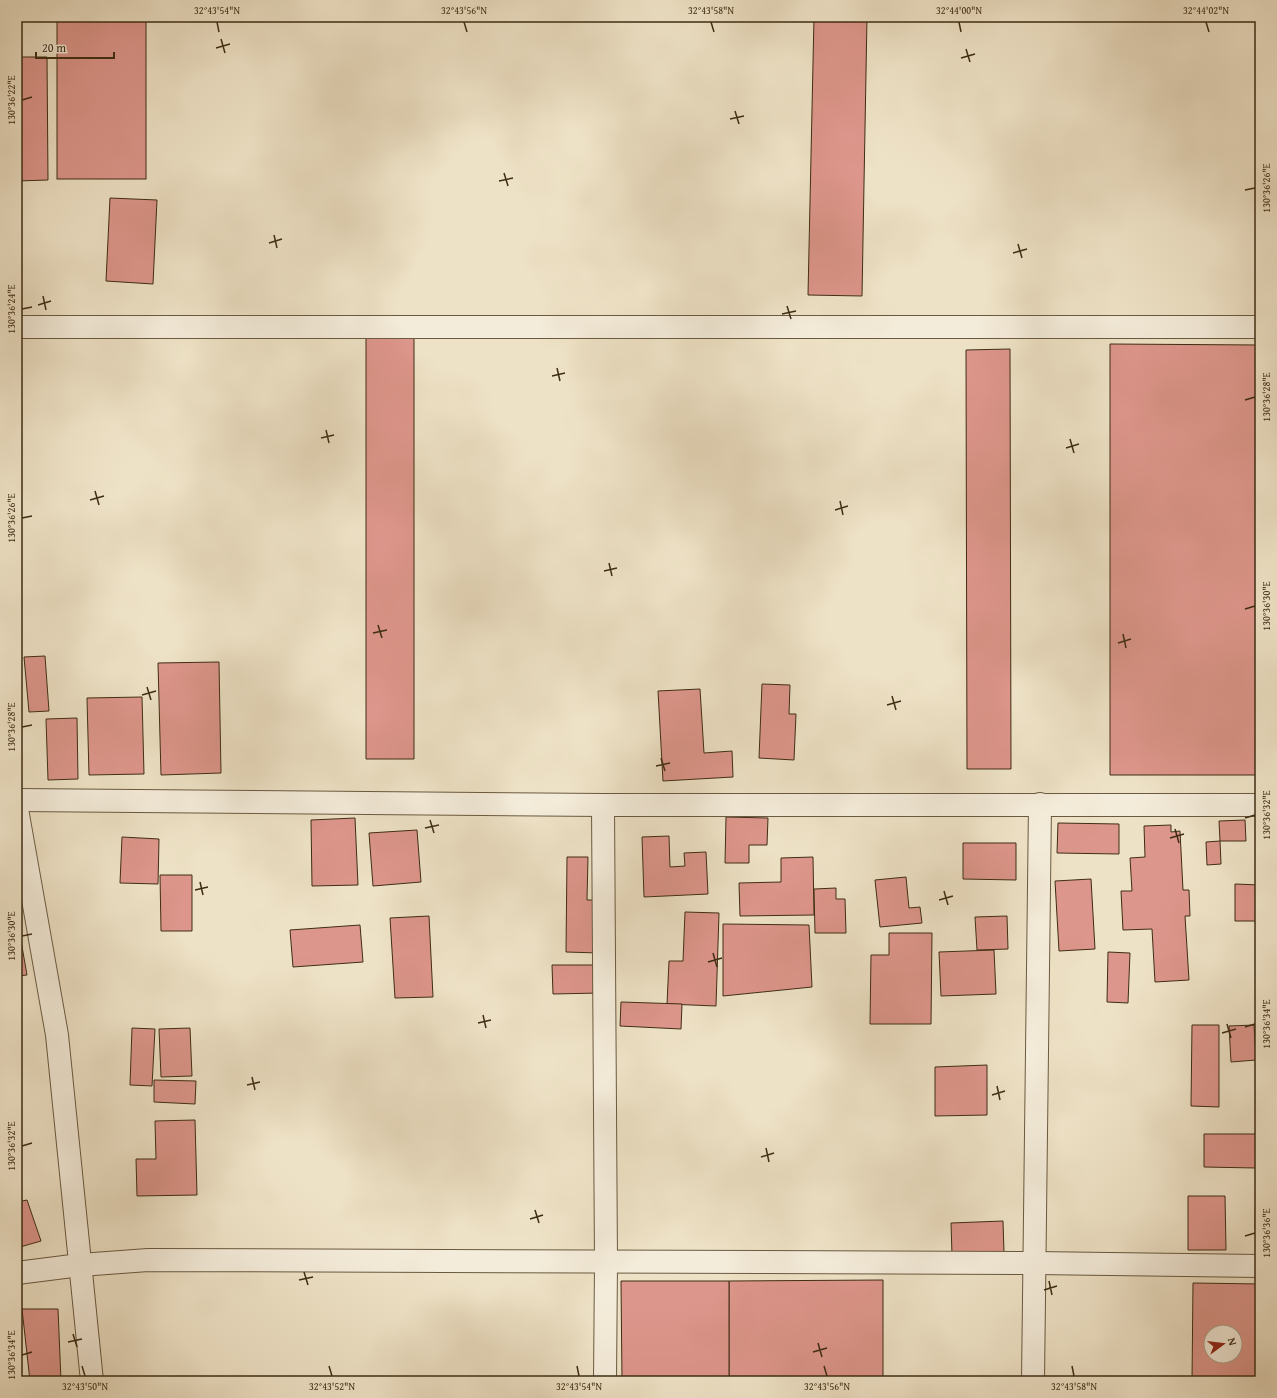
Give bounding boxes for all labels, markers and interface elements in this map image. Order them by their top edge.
text: 32°43'54"N [194,3,240,18]
text: 32°43'56"N [441,3,487,18]
text: 32°43'58"N [688,3,734,18]
text: 32°44'00"N [936,3,982,18]
text: 32°44'02"N [1183,3,1229,18]
scale bar [36,34,114,60]
text: 20 m [42,39,66,56]
text: 130°36'22"E [4,75,19,125]
text: 130°36'26"E [1259,163,1274,213]
text: 130°36'24"E [4,284,19,334]
text: 130°36'28"E [1259,372,1274,422]
text: 130°36'26"E [4,493,19,543]
text: 130°36'30"E [1259,581,1274,631]
text: 130°36'28"E [4,702,19,752]
text: 130°36'32"E [1259,790,1274,840]
text: 130°36'30"E [4,911,19,961]
text: 130°36'34"E [1259,999,1274,1049]
text: 130°36'32"E [4,1121,19,1171]
text: 130°36'36"E [1259,1208,1274,1258]
north arrow [1203,1324,1243,1364]
text: 130°36'34"E [4,1330,19,1380]
text: N [1224,1336,1242,1348]
text: 32°43'50"N [62,1379,108,1394]
text: 32°43'52"N [309,1379,355,1394]
text: 32°43'54"N [556,1379,602,1394]
text: 32°43'56"N [804,1379,850,1394]
text: 32°43'58"N [1051,1379,1097,1394]

